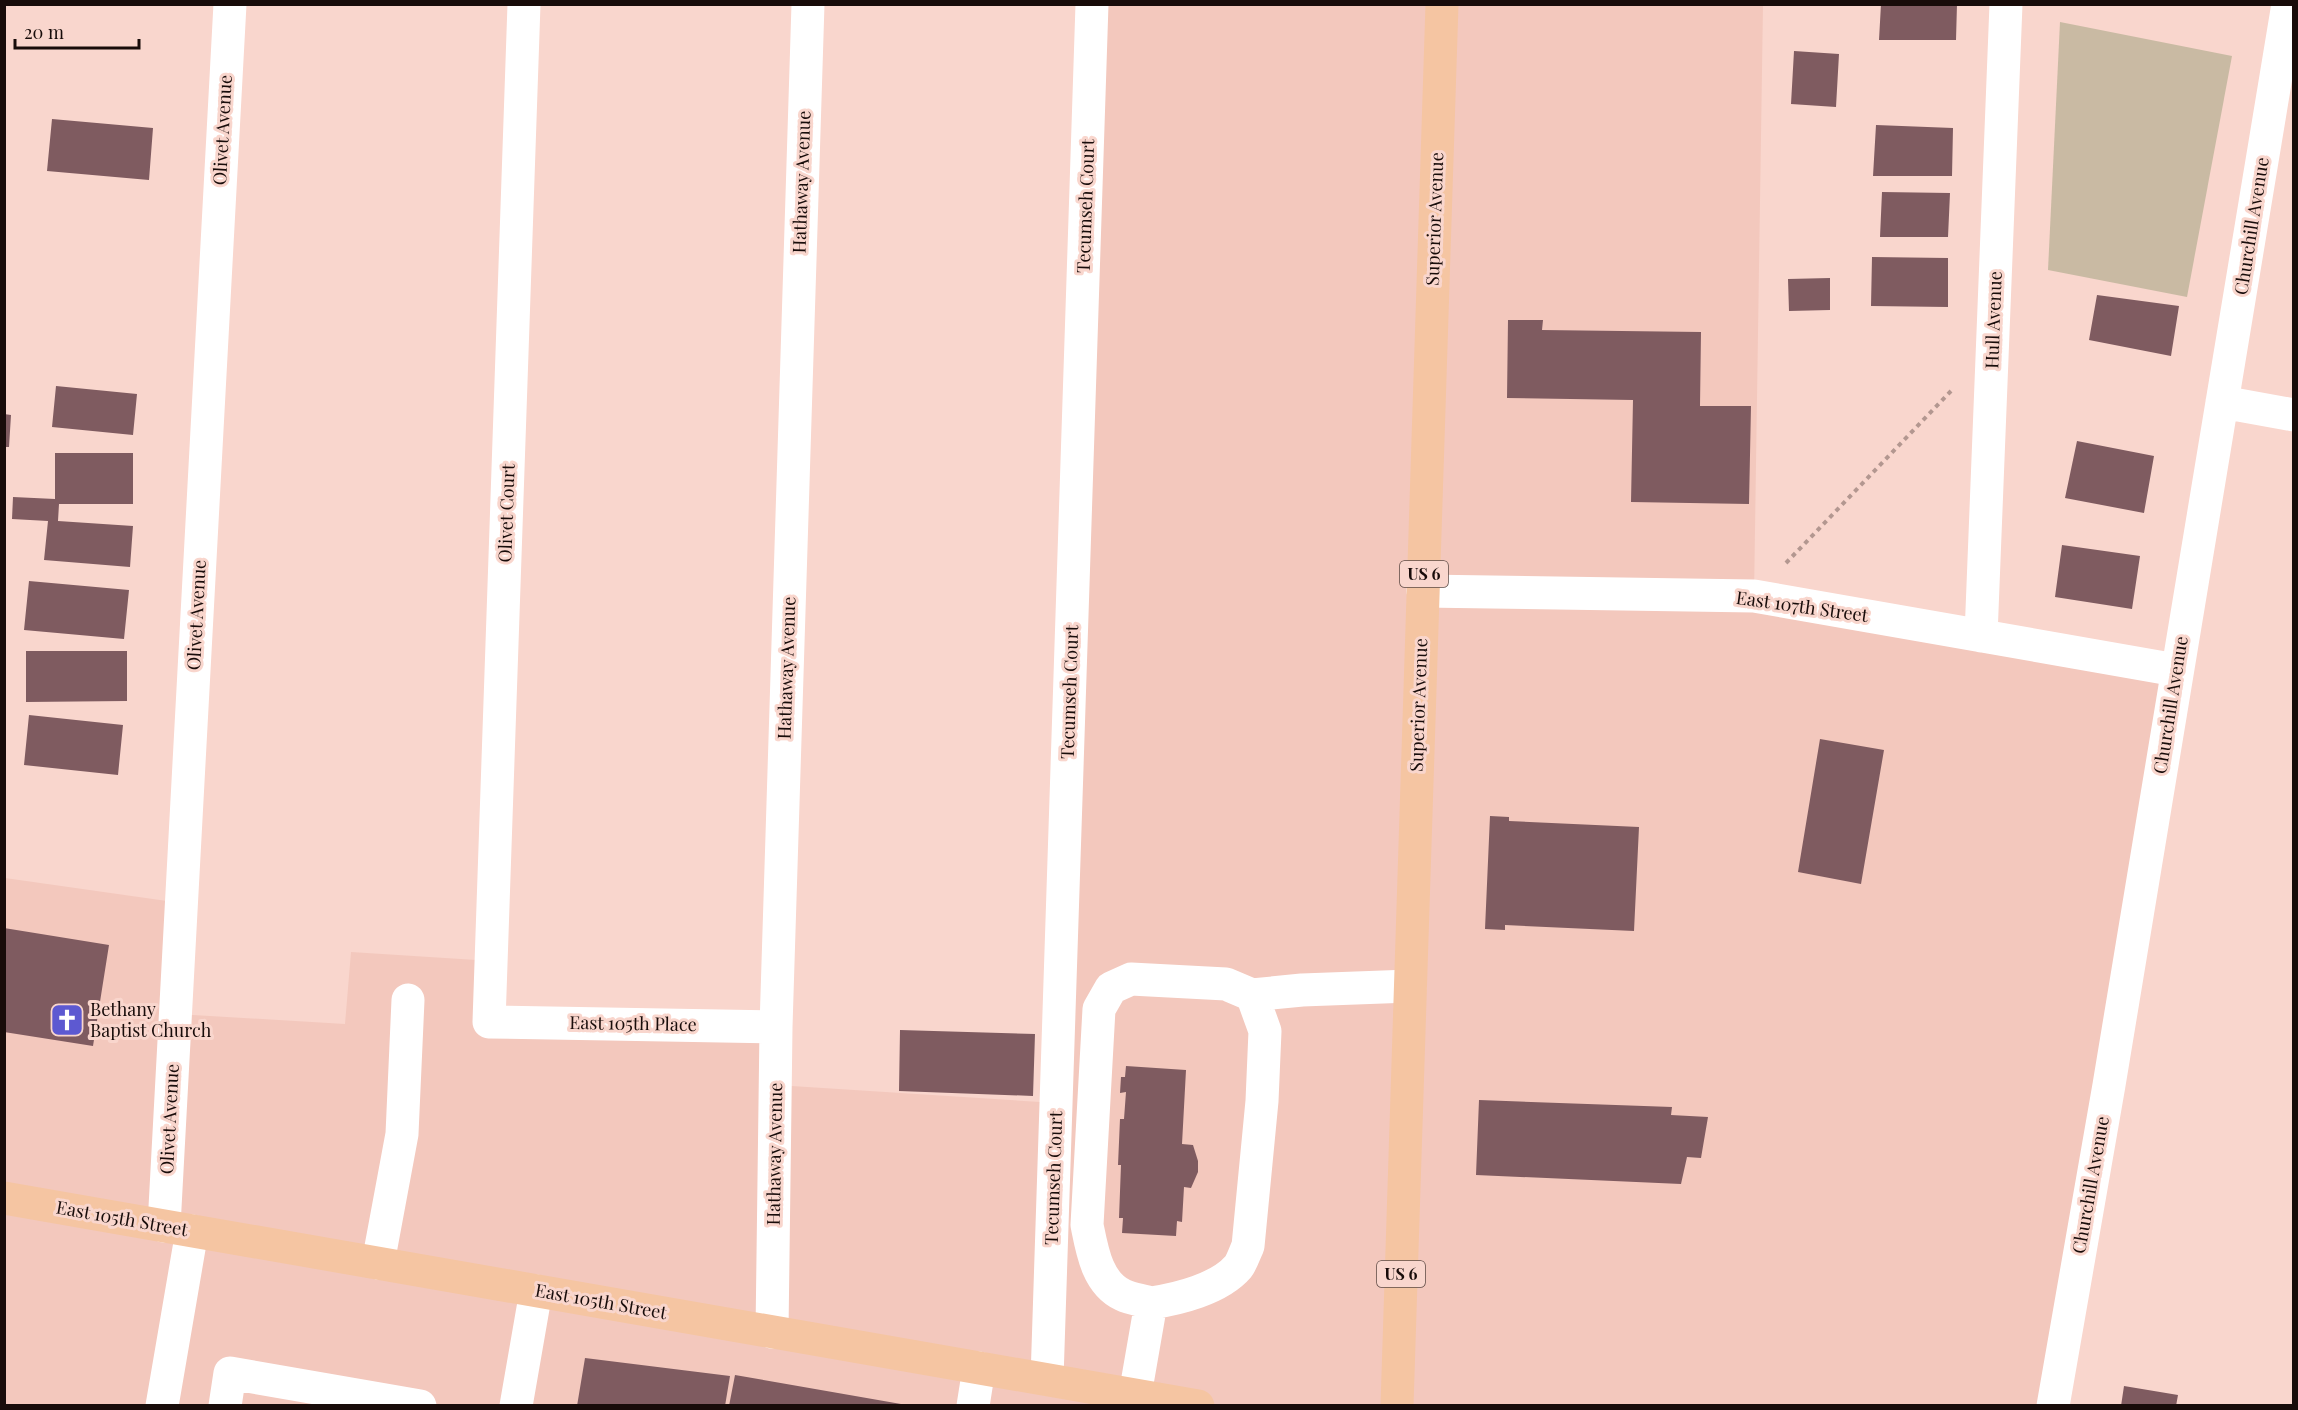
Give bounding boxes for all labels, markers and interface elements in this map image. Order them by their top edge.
scale bar [15,12,140,50]
text: 20 m [24,20,64,44]
street label: Olivet Avenue [207,74,237,186]
street label: Hathaway Avenue [787,110,815,254]
street label: Tecumseh Court [1071,138,1099,273]
street label: Superior Avenue [1420,152,1448,286]
street label: Churchill Avenue [2228,155,2274,296]
street label: Hull Avenue [1979,271,2007,369]
street label: Olivet Court [492,462,520,563]
street label: Olivet Avenue [181,559,211,671]
road number: US 6 [1400,561,1448,587]
street label: East 107th Street [1735,585,1870,627]
street label: Hathaway Avenue [772,596,800,740]
street label: Tecumseh Court [1055,624,1083,759]
street label: Churchill Avenue [2147,634,2193,775]
street label: Superior Avenue [1404,638,1432,772]
place label: Bethany Baptist Church [90,997,212,1042]
church icon: Bethany Baptist Church [49,1002,85,1038]
street label: East 105th Place [569,1010,697,1036]
street label: Olivet Avenue [154,1063,184,1175]
street label: Hathaway Avenue [761,1082,787,1226]
street label: Tecumseh Court [1039,1110,1067,1245]
street label: Churchill Avenue [2066,1114,2114,1255]
street label: East 105th Street [54,1195,190,1242]
road number: US 6 [1377,1261,1425,1287]
street label: East 105th Street [533,1278,669,1325]

